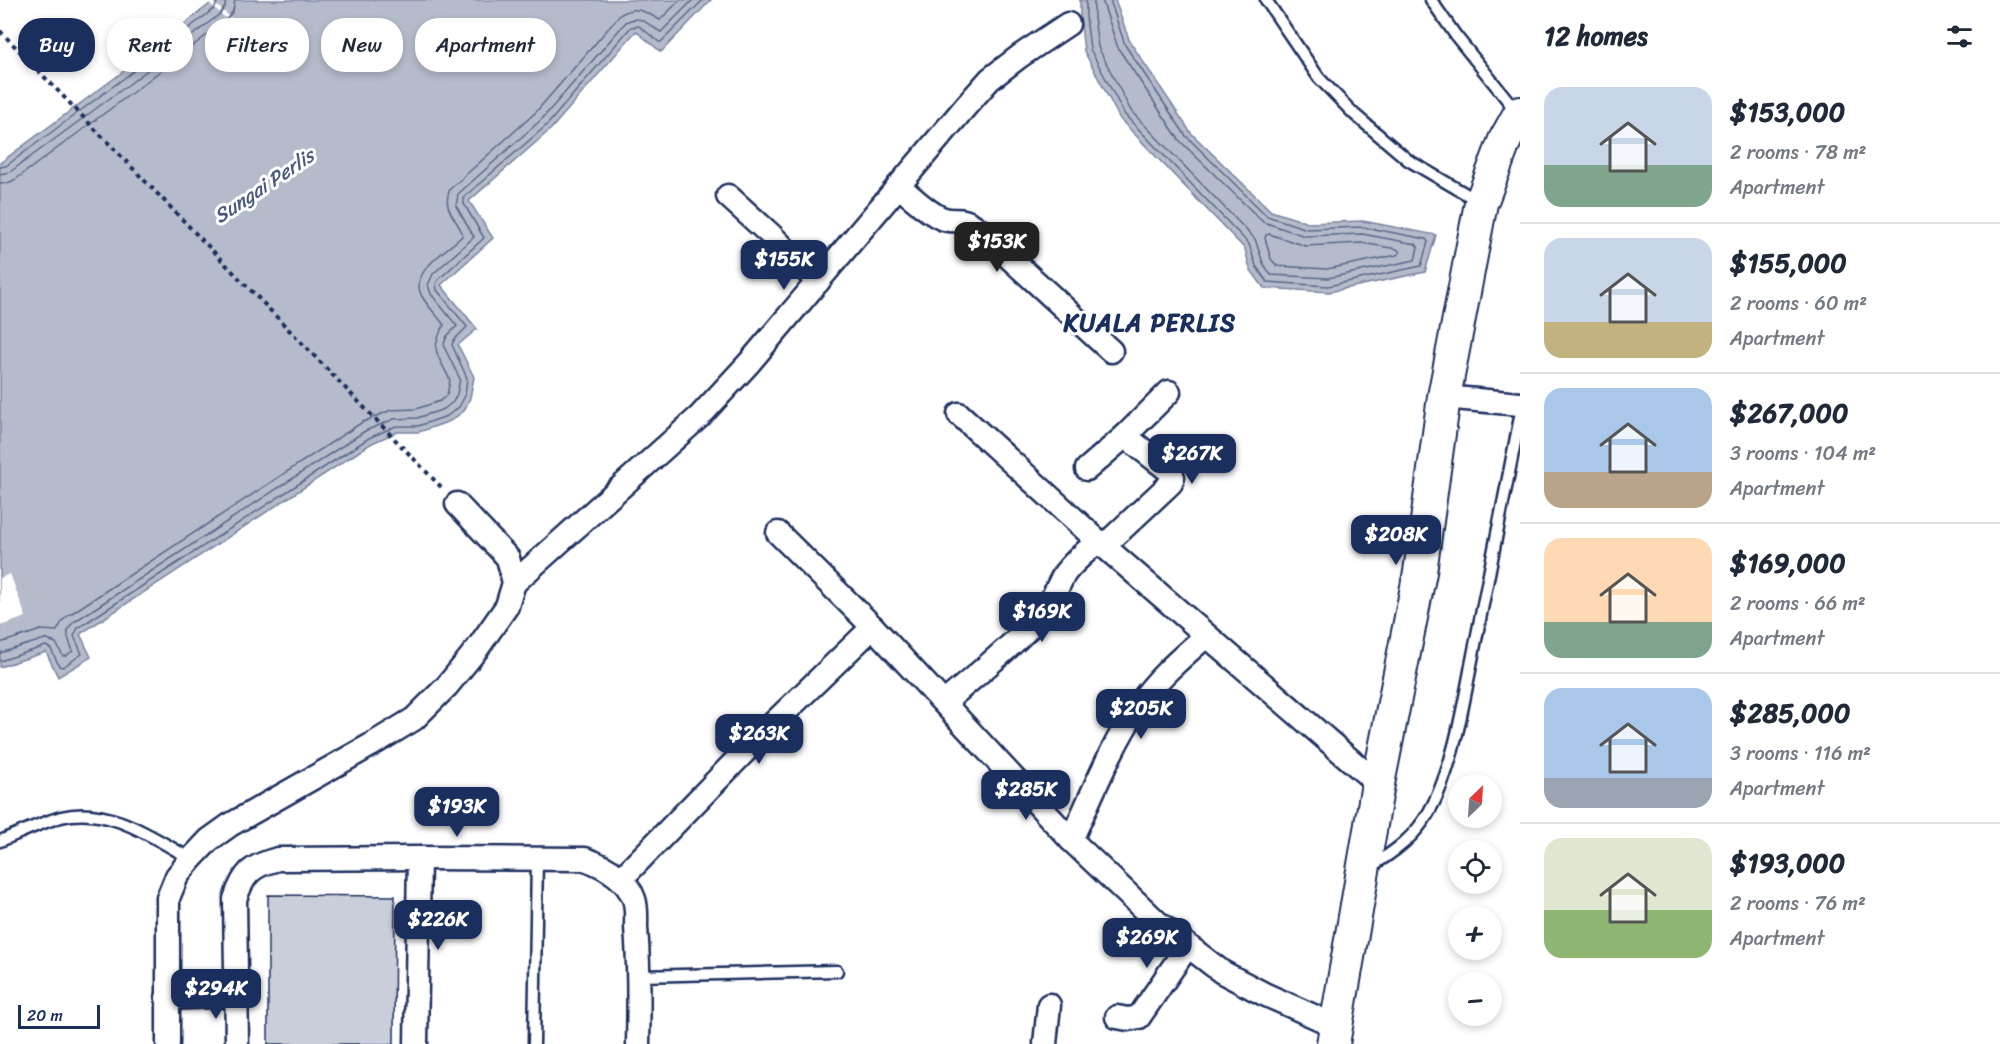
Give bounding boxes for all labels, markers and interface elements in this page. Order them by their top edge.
text: 12 homes [1544,13,1648,59]
chip: Buy [18,18,95,72]
chip: Rent [107,18,193,72]
chip: Filters [205,18,309,72]
chip: New [321,18,403,72]
chip: Apartment [415,18,556,72]
icon: filters [1943,20,1976,53]
text: $153,000 [1730,89,1845,135]
icon: home [1592,111,1664,183]
text: 2 rooms · 78 m² [1730,135,1866,170]
water label: Sungai Perlis [206,138,324,233]
text: Apartment [1730,170,1824,205]
pin: $153K [955,222,1039,273]
text: $153K [968,224,1026,259]
pin: $155K [742,240,826,291]
text: $155,000 [1730,240,1847,286]
text: $155K [755,242,813,277]
icon: home [1592,262,1664,334]
text: 2 rooms · 60 m² [1730,286,1867,321]
district label: KUALA PERLIS [1062,302,1237,344]
text: Apartment [1730,321,1824,356]
text: $267,000 [1730,390,1848,436]
icon: home [1592,412,1664,484]
pin: $267K [1150,434,1234,485]
text: $267K [1162,436,1222,471]
text: 3 rooms · 104 m² [1730,436,1876,471]
text: Apartment [1730,471,1824,506]
pin: $208K [1354,515,1438,566]
text: $208K [1365,517,1427,552]
text: $169,000 [1730,540,1846,586]
icon: home [1592,562,1664,634]
text: 2 rooms · 66 m² [1730,586,1866,621]
pin: $169K [1000,592,1084,643]
text: $169K [1013,594,1071,629]
text: Apartment [1730,621,1824,656]
pin: $205K [1099,689,1183,740]
text: $285,000 [1730,690,1850,736]
text: $205K [1110,691,1172,726]
icon: home [1592,712,1664,784]
pin: $263K [717,714,801,765]
text: $263K [729,716,789,751]
text: 3 rooms · 116 m² [1730,736,1871,771]
pin: $285K [984,770,1068,821]
text: Apartment [1730,771,1824,806]
text: $285K [995,772,1057,807]
north arrow [1448,774,1502,828]
map controls [1448,774,1502,1026]
pin: $193K [415,787,499,838]
text: $193K [428,789,486,824]
button: locate [1448,840,1502,894]
text: $193,000 [1730,840,1845,886]
icon: home [1592,862,1664,934]
text: 2 rooms · 76 m² [1730,886,1866,921]
pin: $226K [396,900,480,951]
text: $226K [408,902,468,937]
button: + [1448,906,1502,960]
pin: $269K [1105,918,1189,969]
text: $269K [1117,920,1177,955]
text: Apartment [1730,921,1824,956]
pin: $294K [174,969,258,1020]
text: $294K [185,971,247,1006]
button: − [1448,972,1502,1026]
text: 20 m [27,1001,63,1030]
scale bar [18,1002,100,1030]

